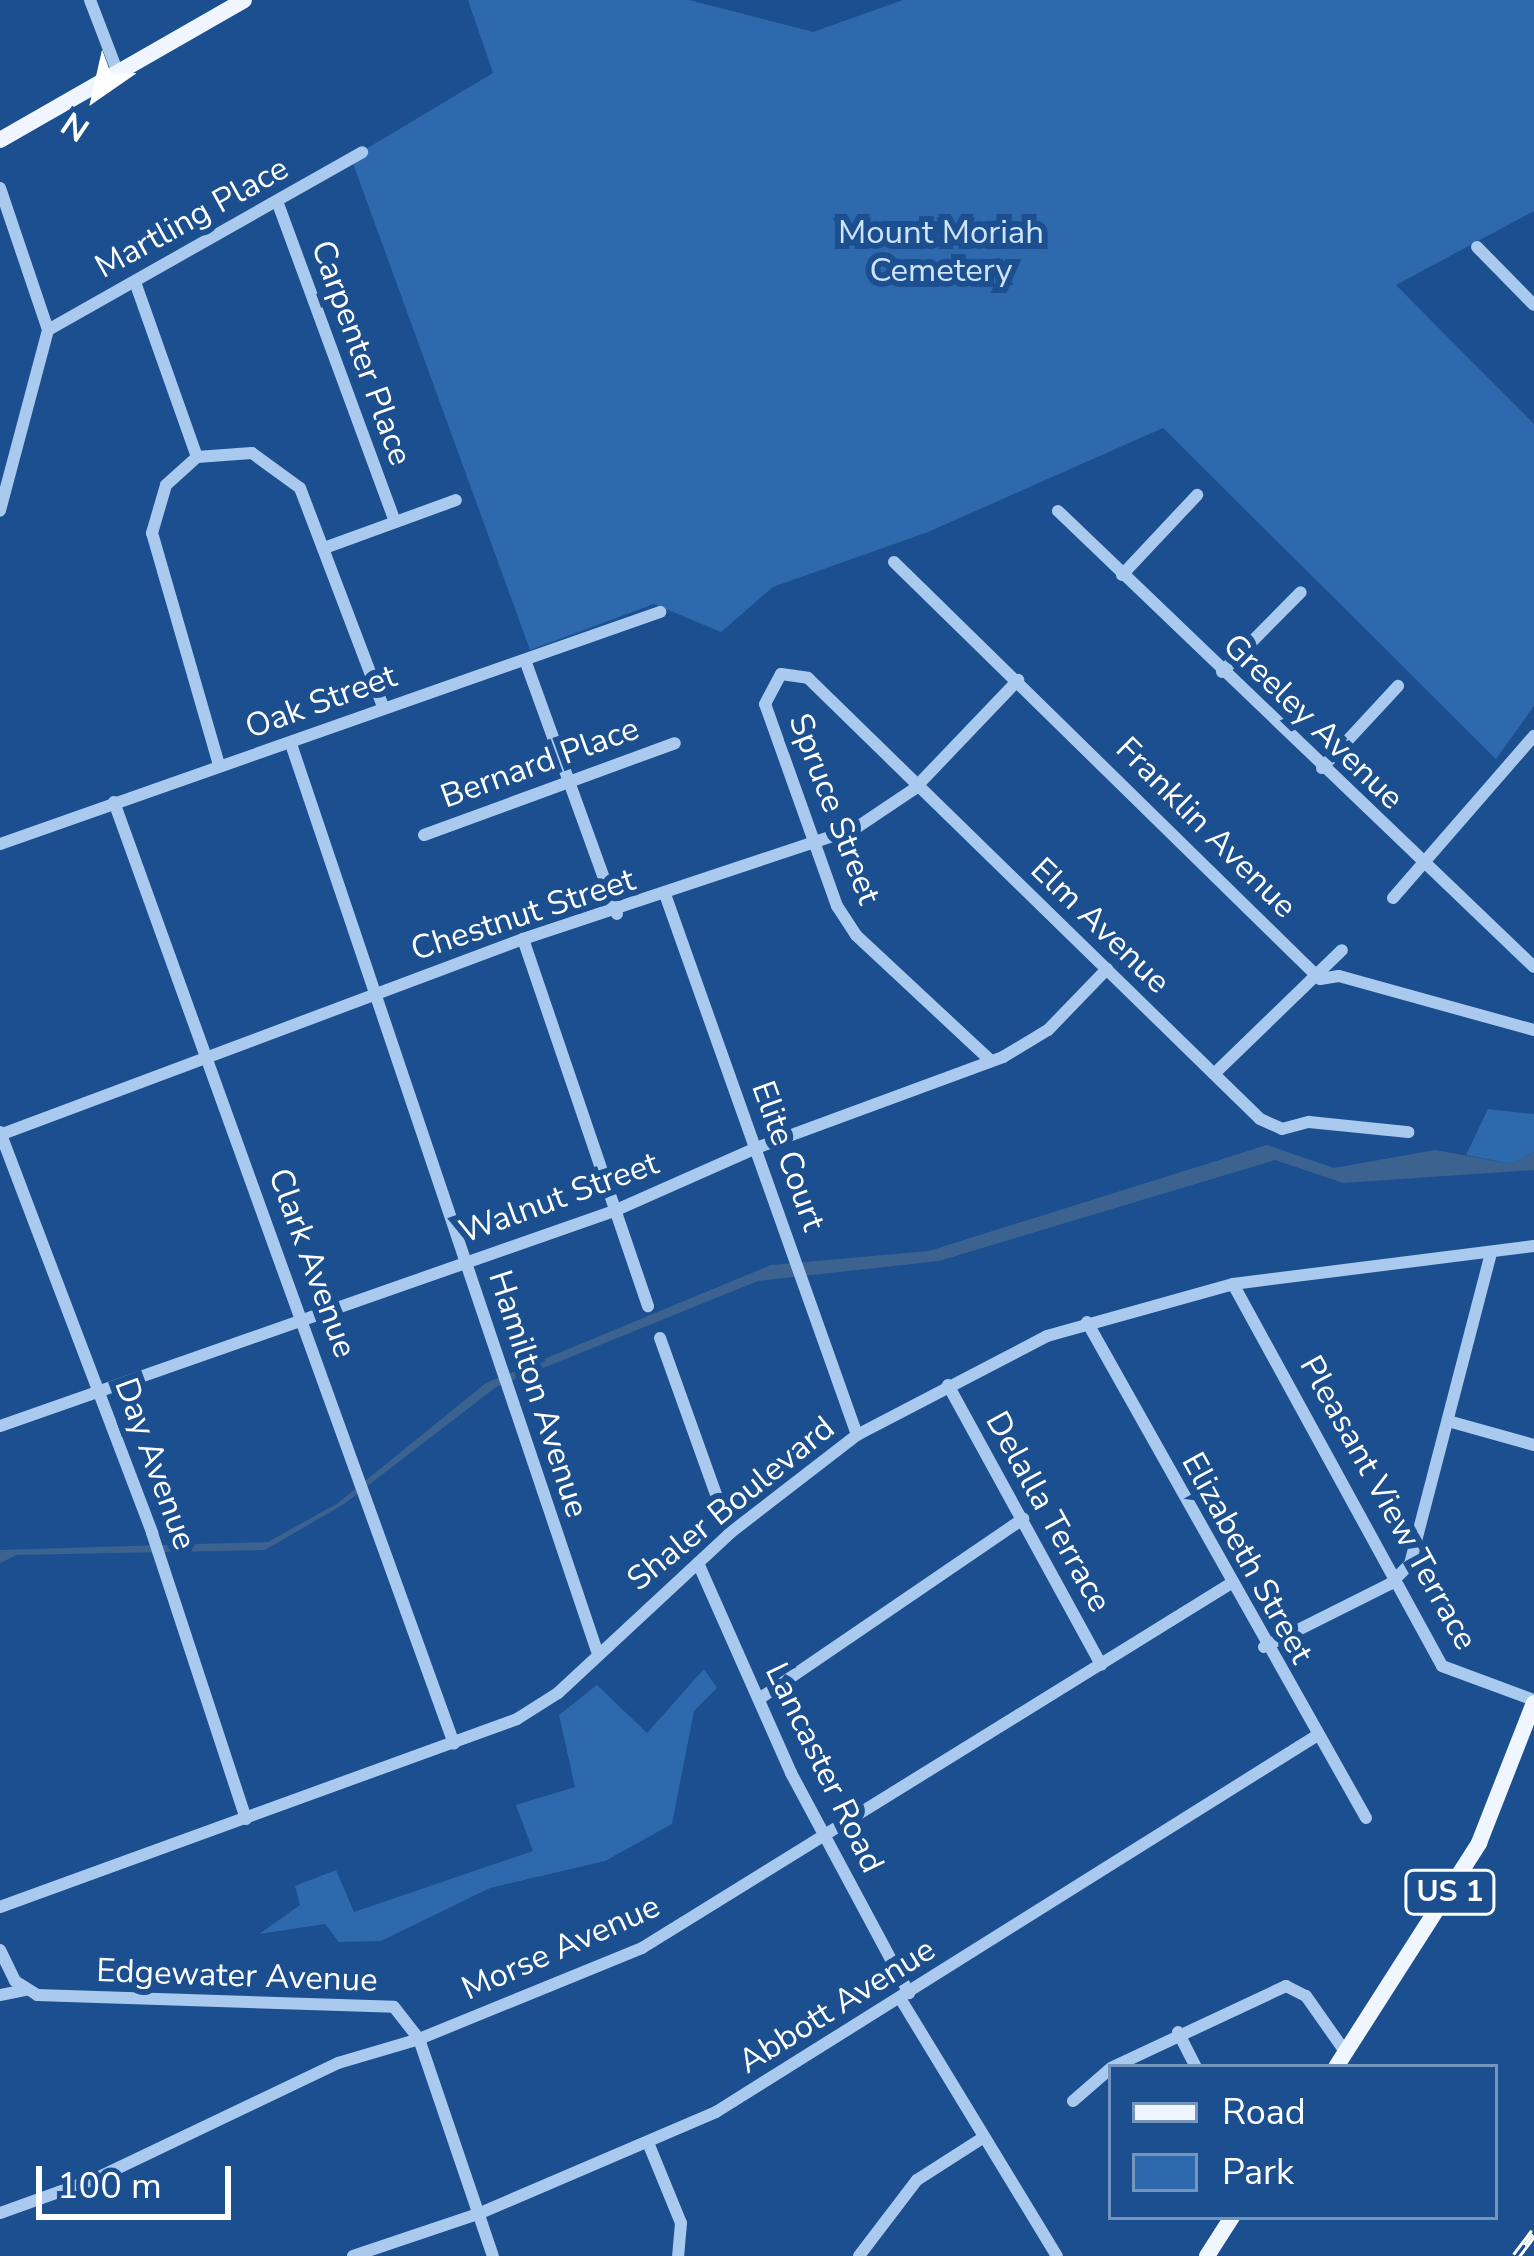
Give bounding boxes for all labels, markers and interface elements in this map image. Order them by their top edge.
north arrow [36,36,156,156]
text: N [53,101,98,152]
street label: Martling Place [89,149,295,287]
park label: Mount Moriah Cemetery [838,213,1044,291]
street label: Carpenter Place [302,235,420,471]
street label: Greeley Avenue [1215,626,1411,818]
street label: Oak Street [240,656,402,748]
street label: Spruce Street [780,708,888,910]
street label: Bernard Place [436,709,644,817]
street label: Franklin Avenue [1107,729,1305,927]
street label: Elm Avenue [1022,850,1178,1002]
street label: Chestnut Street [406,860,640,970]
street label: Elite Court [743,1076,833,1236]
street label: Walnut Street [454,1144,664,1252]
street label: Clark Avenue [259,1163,365,1363]
street label: Hamilton Avenue [479,1266,597,1522]
street label: Pleasant View Terrace [1291,1349,1485,1657]
street label: Day Avenue [106,1373,204,1555]
street label: Delalla Terrace [977,1405,1119,1619]
street label: Shaler Boulevard [619,1408,843,1600]
street label: Elizabeth Street [1173,1446,1321,1670]
street label: Lancaster Road [756,1657,892,1879]
road number: US 1 [1402,1868,1498,1916]
street label: Morse Avenue [456,1887,666,2009]
street label: Abbott Avenue [731,1930,943,2082]
street label: Edgewater Avenue [96,1951,378,2001]
legend [1108,2064,1498,2220]
text: Road [1222,2088,1306,2137]
scale bar [42,2142,237,2216]
text: Park [1222,2148,1294,2197]
text: 100 m [57,2162,162,2211]

